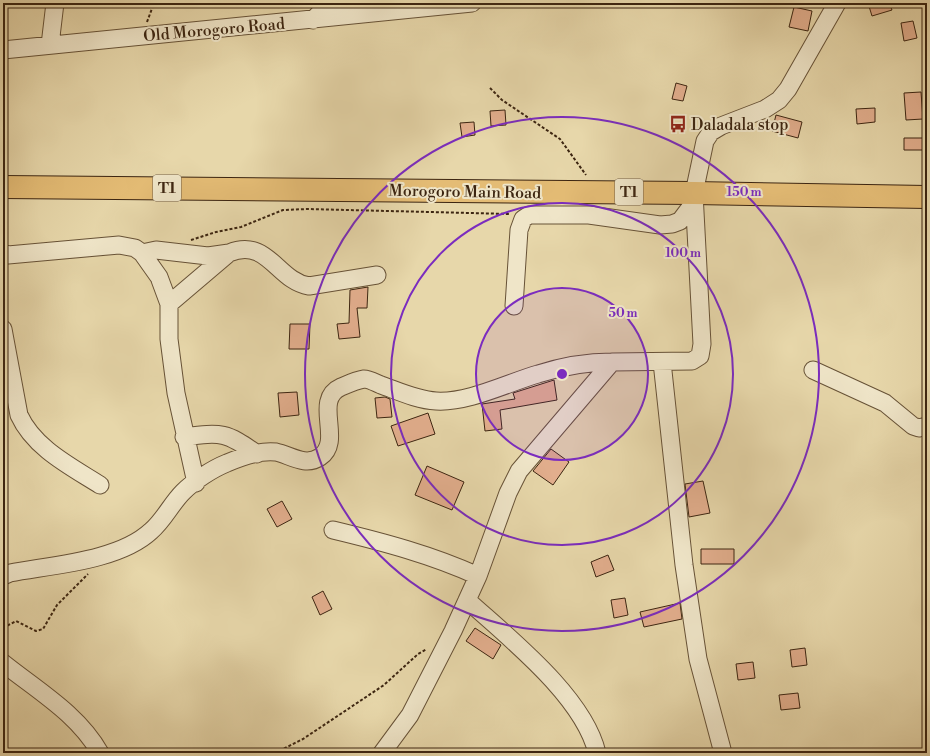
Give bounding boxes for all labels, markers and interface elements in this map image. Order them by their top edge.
street label: Old Morogoro Road [143,14,286,46]
bus stop icon: Daladala stop [668,114,688,134]
place label: Daladala stop [691,115,789,135]
road number: T1 [153,175,181,201]
road number: T1 [615,179,643,205]
street label: Morogoro Main Road [389,181,541,203]
text: 150 m [727,185,761,200]
text: 100 m [665,246,701,261]
text: 50 m [608,306,638,321]
centre of rings [555,367,569,381]

